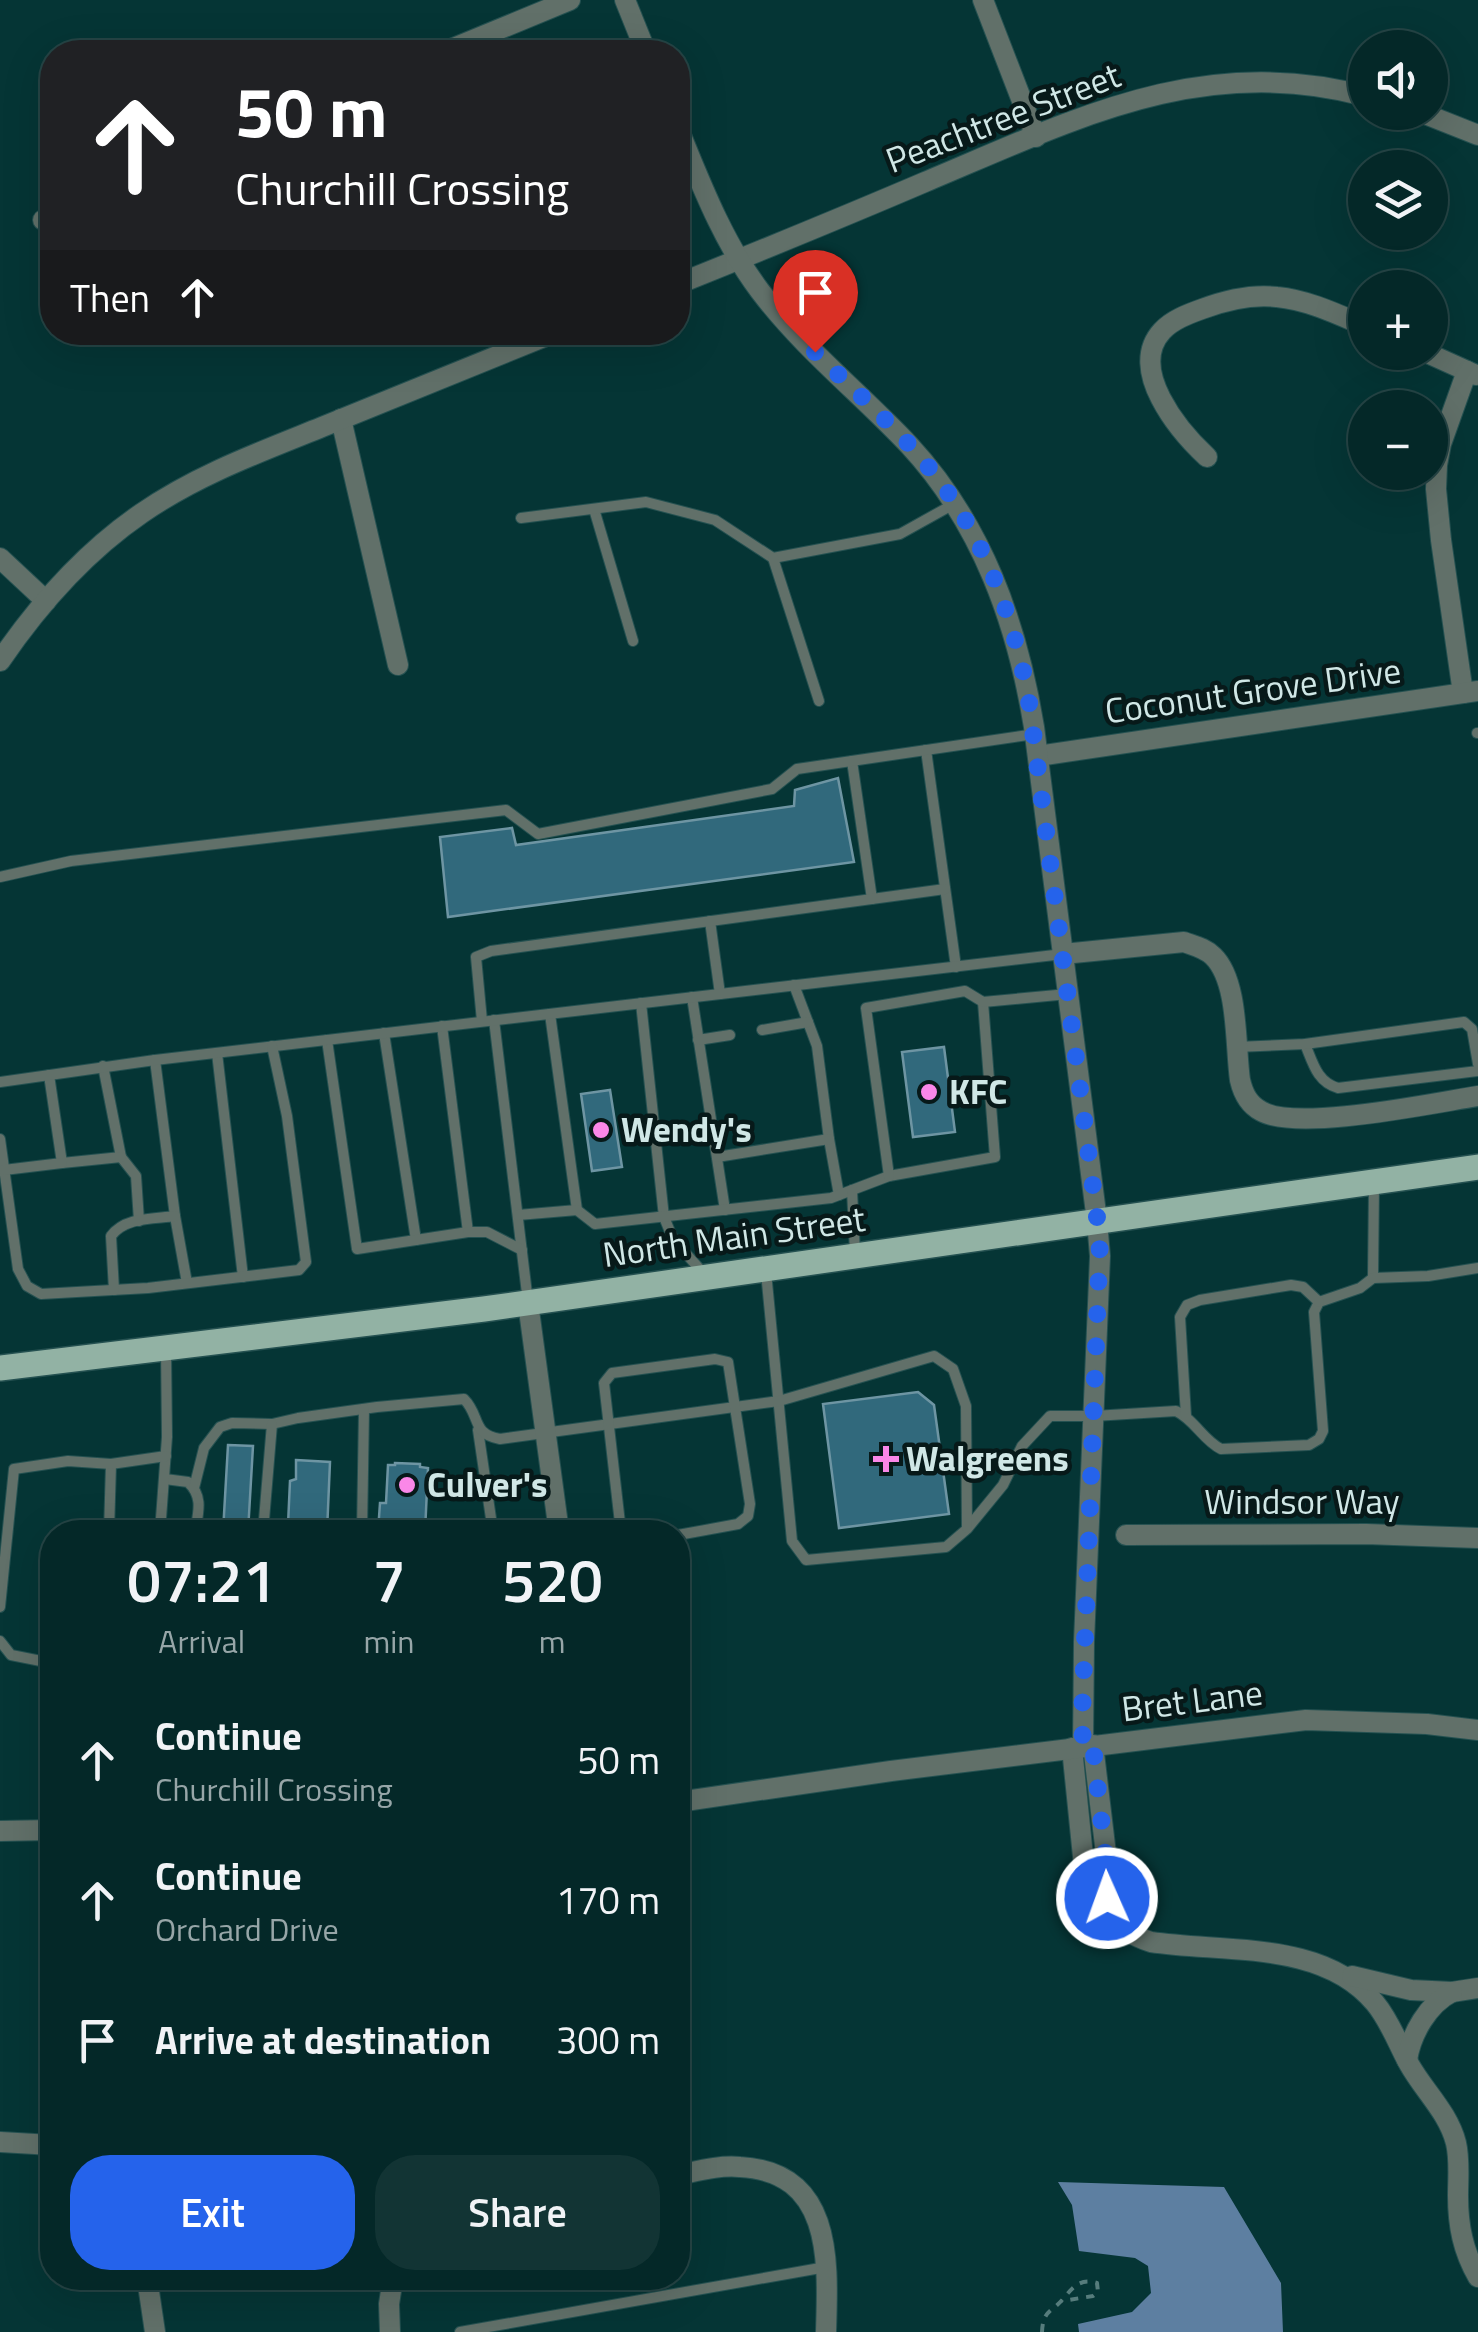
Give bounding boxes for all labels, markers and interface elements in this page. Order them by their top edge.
map controls [1348,30,1448,490]
button: sound [1348,30,1448,130]
street label: Peachtree Street [878,48,1128,187]
text: 50 m [235,58,388,164]
icon: ahead [70,80,200,210]
button: layers [1348,150,1448,250]
text: Churchill Crossing [235,154,569,222]
pin [773,250,858,353]
icon: arrive [788,265,843,320]
text: Then [70,269,150,327]
icon: ahead [170,270,225,325]
button: + [1348,270,1448,370]
button: − [1348,390,1448,490]
street label: Coconut Grove Drive [1102,643,1404,737]
place label: KFC [949,1064,1007,1118]
marker: KFC [918,1081,940,1103]
place label: Wendy's [621,1102,752,1156]
marker: Wendy's [590,1119,612,1141]
street label: North Main Street [599,1191,868,1281]
place label: Walgreens [906,1431,1069,1485]
marker: Walgreens [875,1448,897,1470]
place label: Culver's [427,1457,548,1511]
marker: Culver's [396,1474,418,1496]
street label: Windsor Way [1204,1474,1400,1528]
text: 07:21 [127,1534,276,1625]
text: 7 [372,1534,406,1625]
text: 520 [502,1534,603,1625]
text: Arrival [158,1617,245,1665]
text: min [363,1617,414,1665]
text: m [539,1617,566,1665]
street label: Bret Lane [1118,1665,1265,1735]
text: Continue [155,1707,302,1765]
text: 50 m [577,1731,660,1789]
icon: ahead [70,1733,125,1788]
text: Churchill Crossing [155,1765,393,1813]
position arrow [1055,1846,1159,1950]
text: Continue [155,1847,302,1905]
text: 170 m [556,1871,660,1929]
icon: ahead [70,1873,125,1928]
text: Orchard Drive [155,1905,339,1953]
text: Arrive at destination [155,2011,491,2069]
text: 300 m [556,2011,660,2069]
icon: arrive [70,2013,125,2068]
button: Exit [70,2155,355,2270]
button: Share [375,2155,660,2270]

